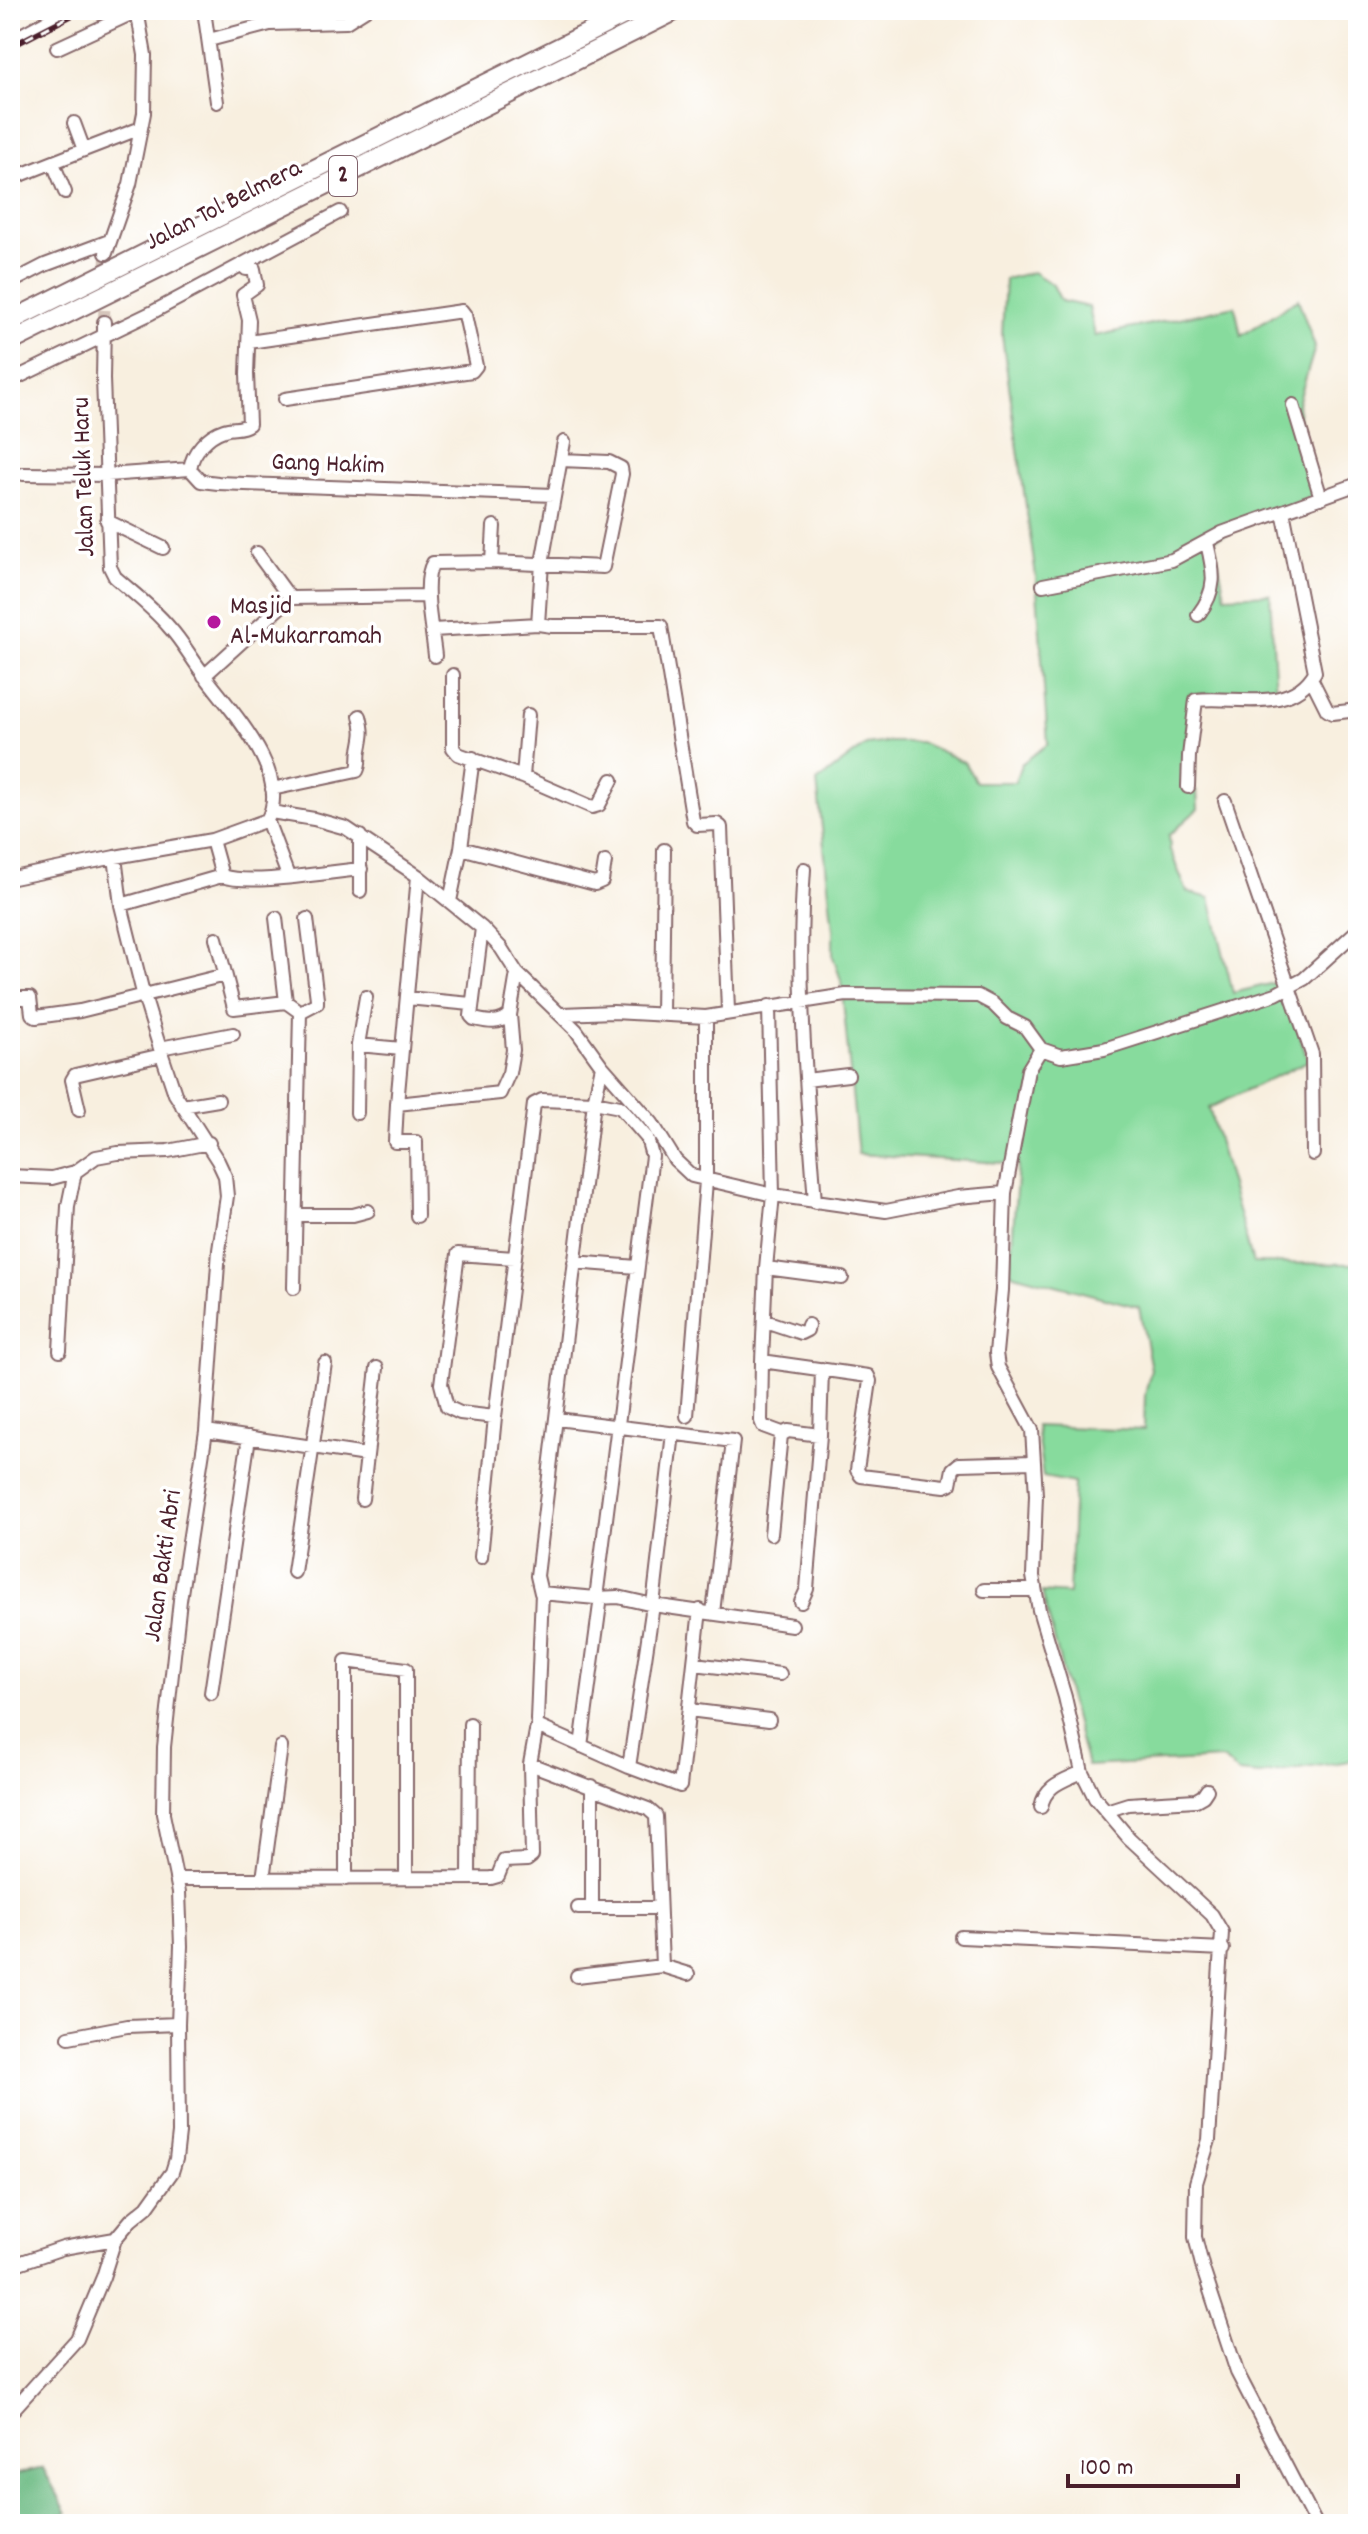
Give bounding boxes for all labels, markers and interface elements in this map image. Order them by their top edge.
street label: Jalan Tol Belmera [139,150,309,261]
road number: 2 [329,156,357,196]
street label: Jalan Teluk Haru [64,396,106,558]
street label: Gang Hakim [271,445,385,485]
place label: Masjid Al-Mukarramah [230,589,382,656]
marker: Masjid Al-Mukarramah [205,613,223,631]
street label: Jalan Bakti Abri [135,1487,193,1645]
scale bar [1068,2438,1238,2488]
text: 100 m [1080,2452,1133,2486]

